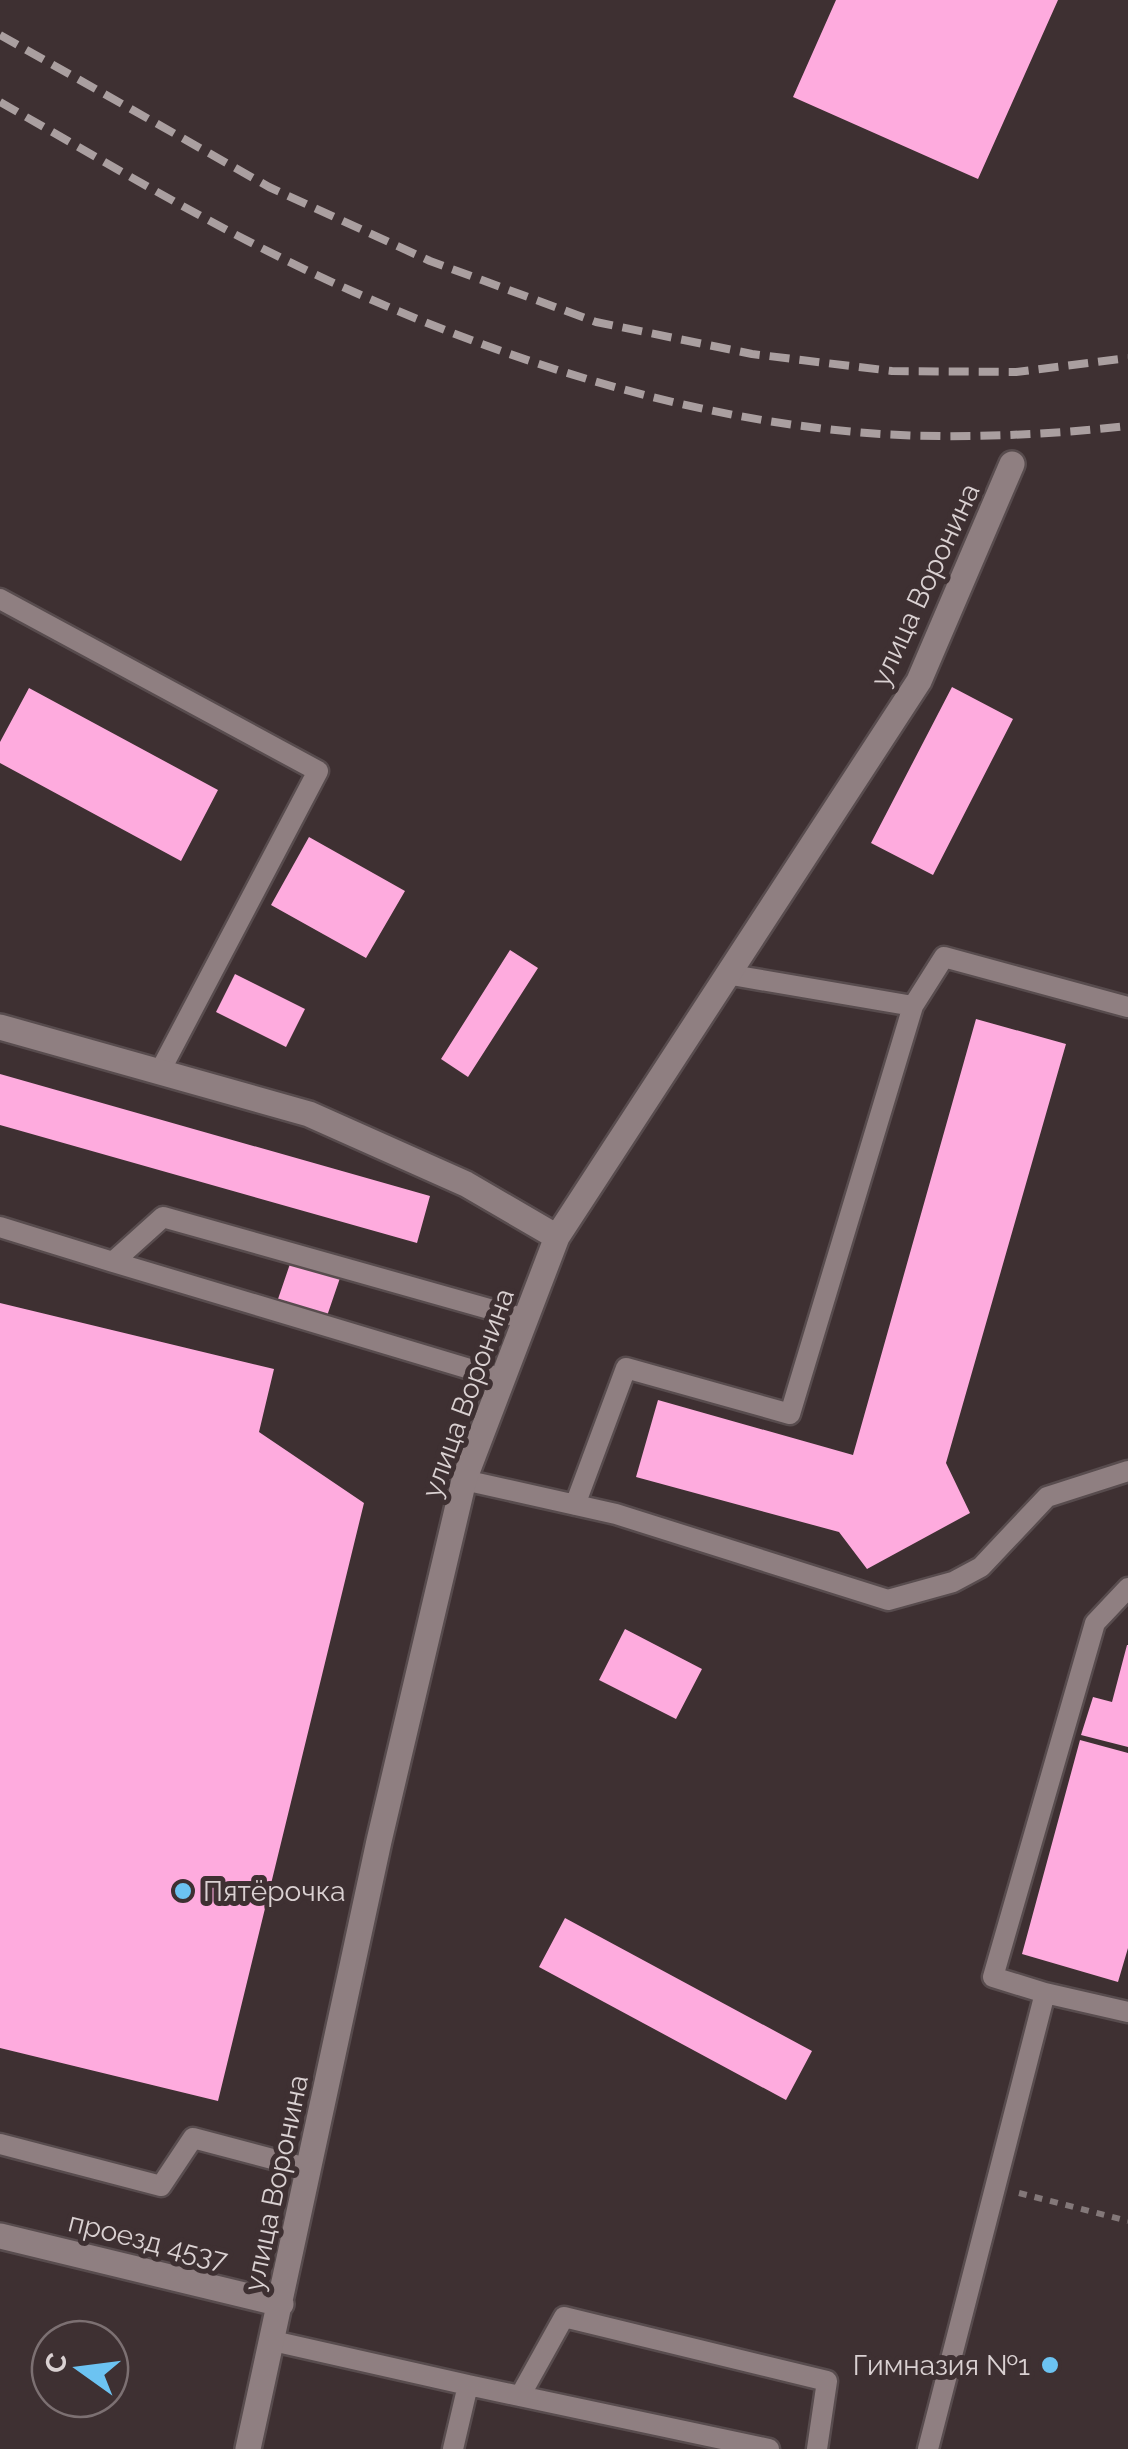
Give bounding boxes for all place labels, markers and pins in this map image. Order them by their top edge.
place label: Пятёрочка [203,1875,345,1908]
marker: Пятёрочка [172,1880,194,1902]
place label: Гимназия №1 [853,2349,1030,2382]
marker: Гимназия №1 [1039,2354,1061,2376]

